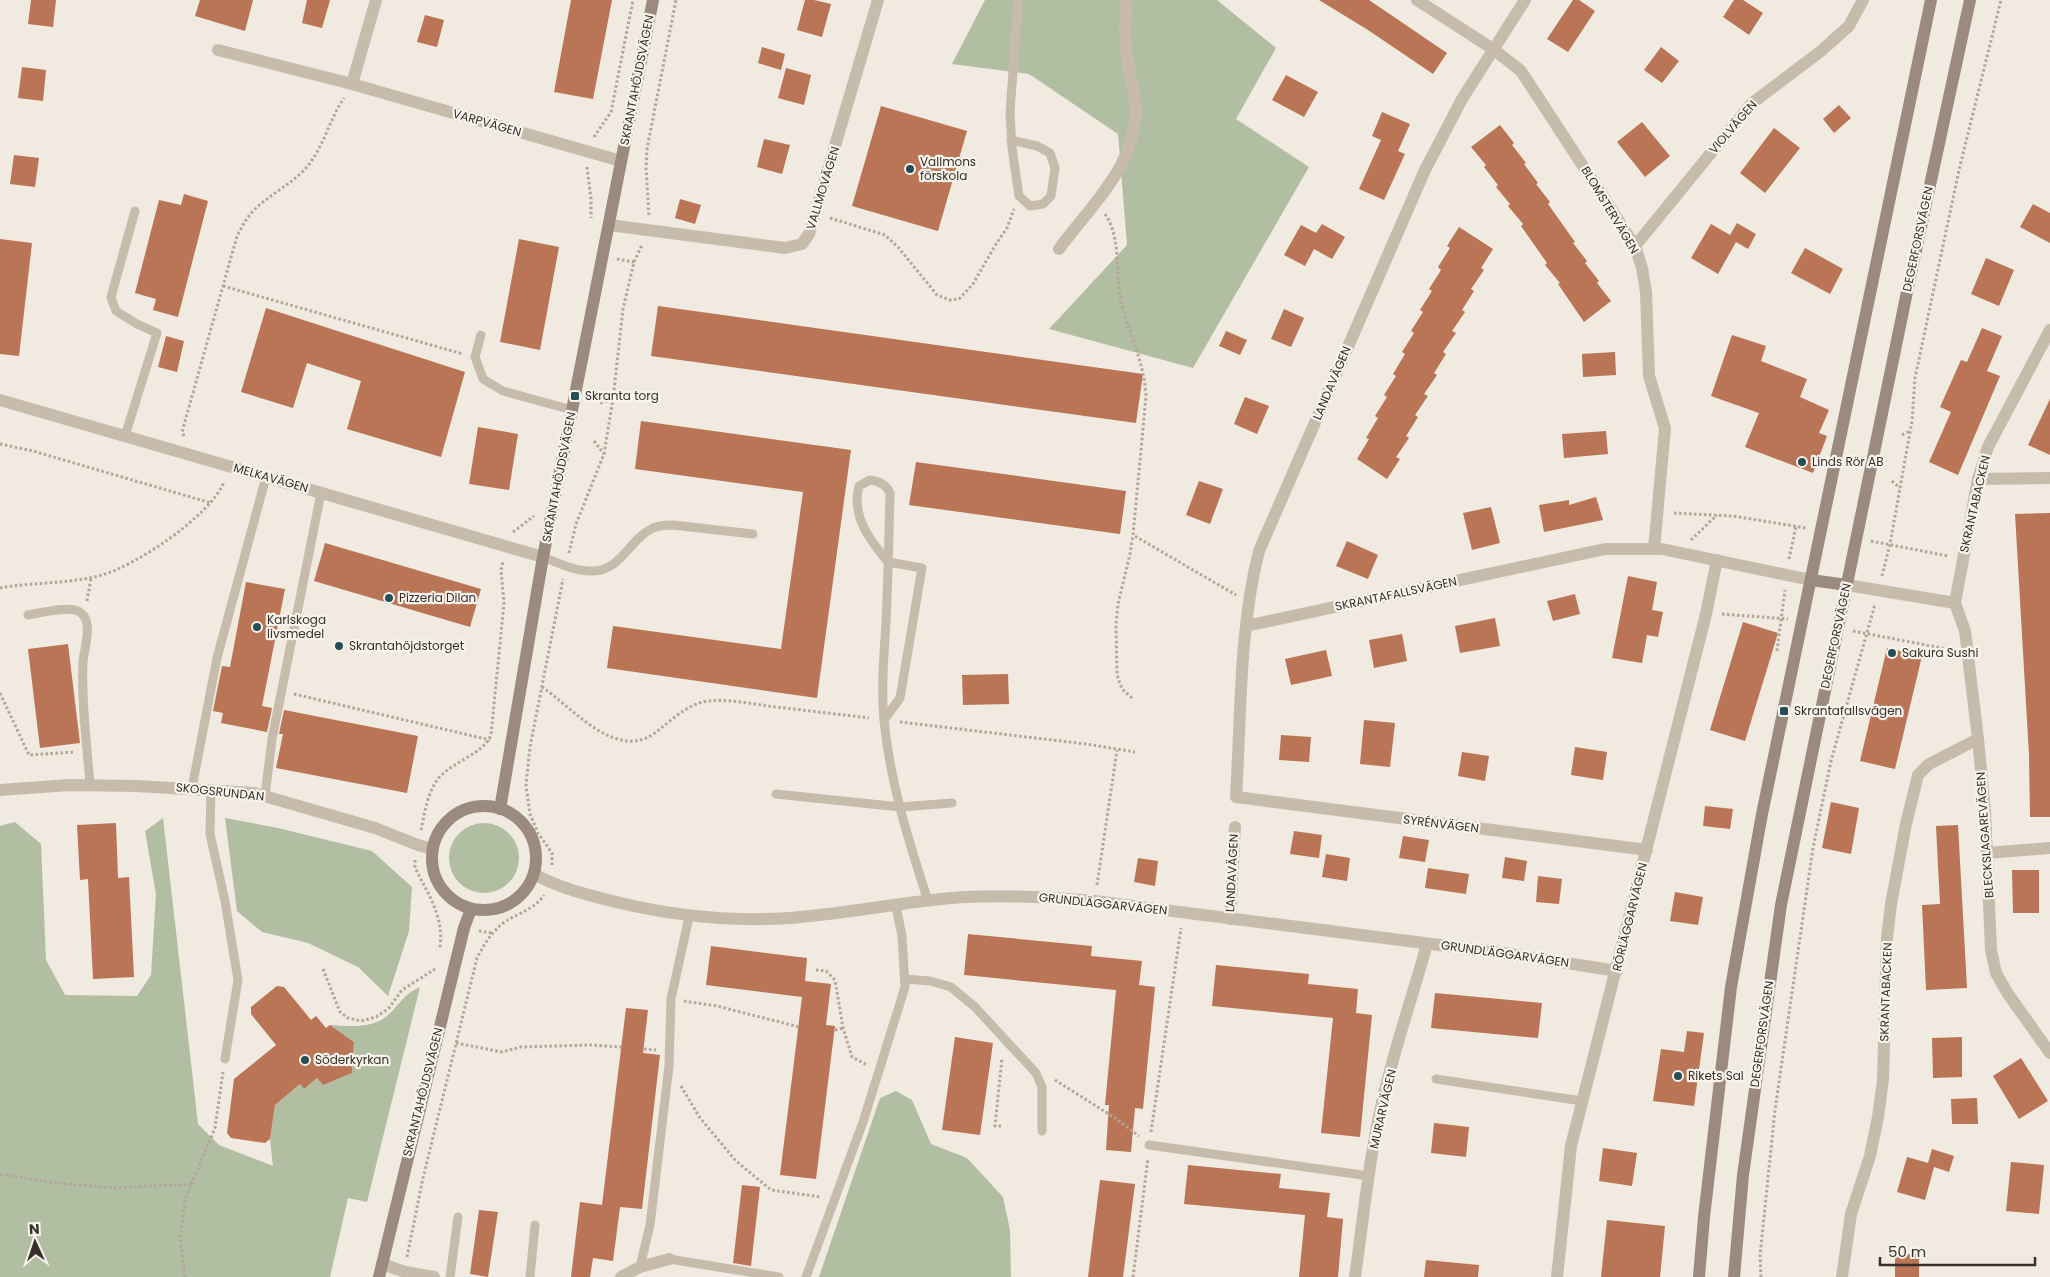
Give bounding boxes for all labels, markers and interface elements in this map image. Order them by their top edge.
street label: SKRANTAHÖJDSVÄGEN [616,13,657,147]
street label: VIOLVÄGEN [1705,96,1761,157]
street label: VARPVÄGEN [451,105,523,140]
street label: VALLMOVÄGEN [802,144,843,232]
place label: Vallmons förskola [920,153,976,184]
marker: Vallmons förskola [904,163,916,175]
street label: BLOMSTERVÄGEN [1578,163,1643,257]
street label: DEGERFORSVÄGEN [1898,185,1937,293]
street label: LANDAVÄGEN [1308,343,1355,422]
place label: Skranta torg [585,387,659,404]
marker: Skranta torg [569,390,581,402]
street label: SKRANTAHÖJDSVÄGEN [538,410,579,544]
place label: Linds Rör AB [1812,453,1884,470]
street label: SKRANTABACKEN [1955,454,1994,554]
marker: Linds Rör AB [1796,456,1808,468]
street label: MELKAVÄGEN [232,459,311,496]
street label: SKRANTAFALLSVÄGEN [1333,572,1458,615]
street label: DEGERFORSVÄGEN [1816,582,1855,690]
place label: Pizzeria Dilan [399,589,476,606]
marker: Pizzeria Dilan [383,592,395,604]
place label: Karlskoga livsmedel [267,611,326,642]
marker: Karlskoga livsmedel [251,621,263,633]
place label: Skrantahöjdstorget [349,637,464,654]
marker: Skrantahöjdstorget [333,640,345,652]
place label: Sakura Sushi [1902,644,1978,661]
marker: Sakura Sushi [1886,647,1898,659]
place label: Skrantafallsvägen [1794,702,1902,719]
marker: Skrantafallsvägen [1778,705,1790,717]
street label: BLECKSLAGAREVÄGEN [1972,771,1997,899]
street label: SKOGSRUNDAN [175,778,265,805]
street label: SYRÉNVÄGEN [1402,810,1480,837]
street label: LANDAVÄGEN [1221,833,1242,913]
street label: RÖRLÄGGARVÄGEN [1608,861,1651,973]
street label: GRUNDLÄGGARVÄGEN [1038,888,1168,919]
street label: GRUNDLÄGGARVÄGEN [1440,936,1570,971]
street label: SKRANTABACKEN [1875,942,1896,1042]
street label: DEGERFORSVÄGEN [1746,980,1777,1088]
street label: SKRANTAHÖJDSVÄGEN [398,1026,447,1158]
place label: Söderkyrkan [315,1051,389,1068]
marker: Söderkyrkan [299,1054,311,1066]
street label: MURARVÄGEN [1365,1067,1400,1150]
place label: Rikets Sal [1688,1067,1744,1084]
marker: Rikets Sal [1672,1070,1684,1082]
north arrow [10,1217,60,1267]
text: N [29,1219,40,1239]
scale bar [1880,1234,2035,1266]
text: 50 m [1888,1241,1926,1262]

